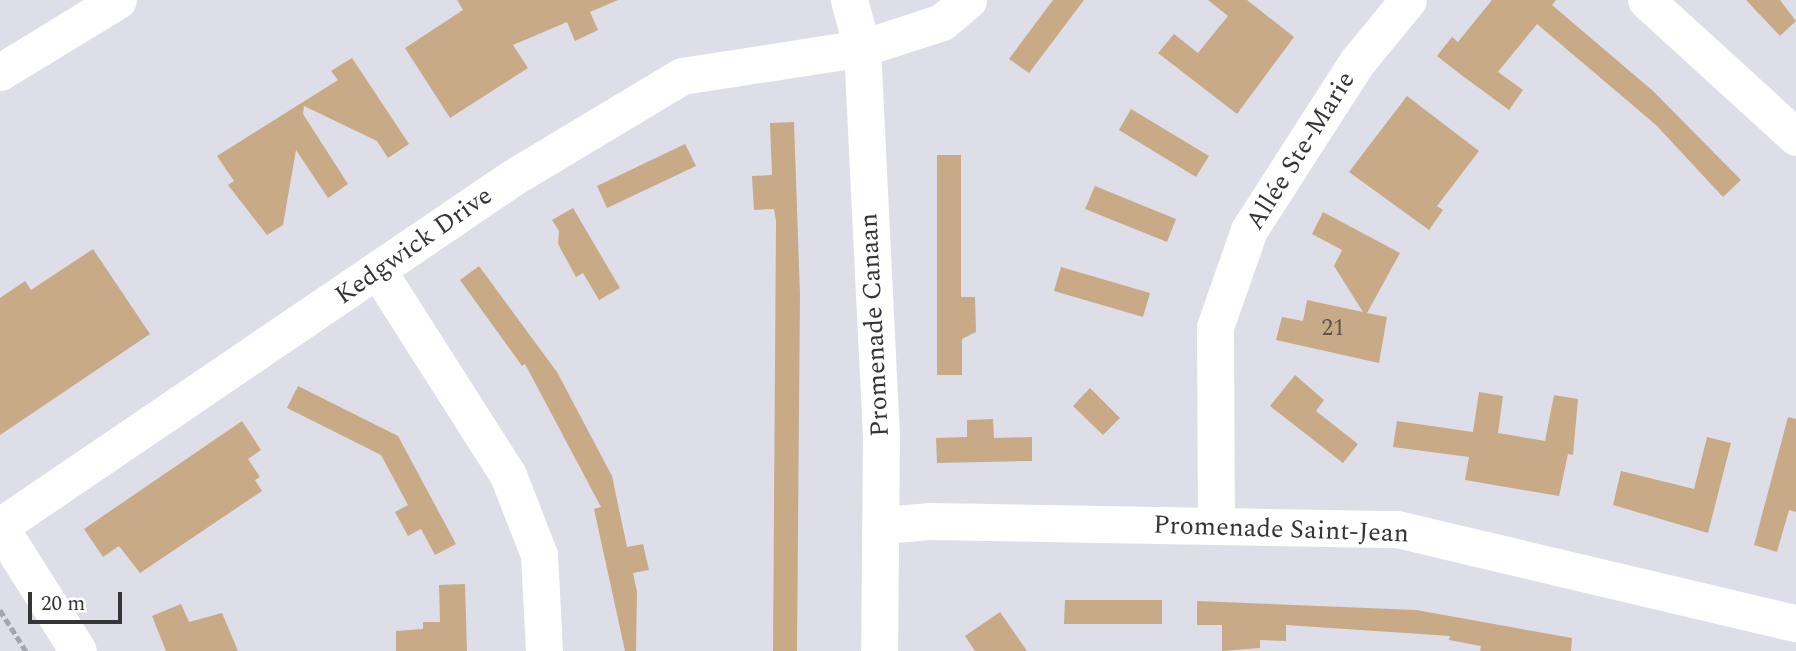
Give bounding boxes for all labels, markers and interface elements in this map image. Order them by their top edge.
street label: Allée Ste-Marie [1240,66,1362,236]
street label: Kedgwick Drive [330,180,498,312]
street label: Promenade Canaan [854,212,896,438]
house number: 21 [1322,315,1344,343]
street label: Promenade Saint-Jean [1153,510,1409,550]
scale bar [32,578,126,622]
text: 20 m [41,588,85,620]

